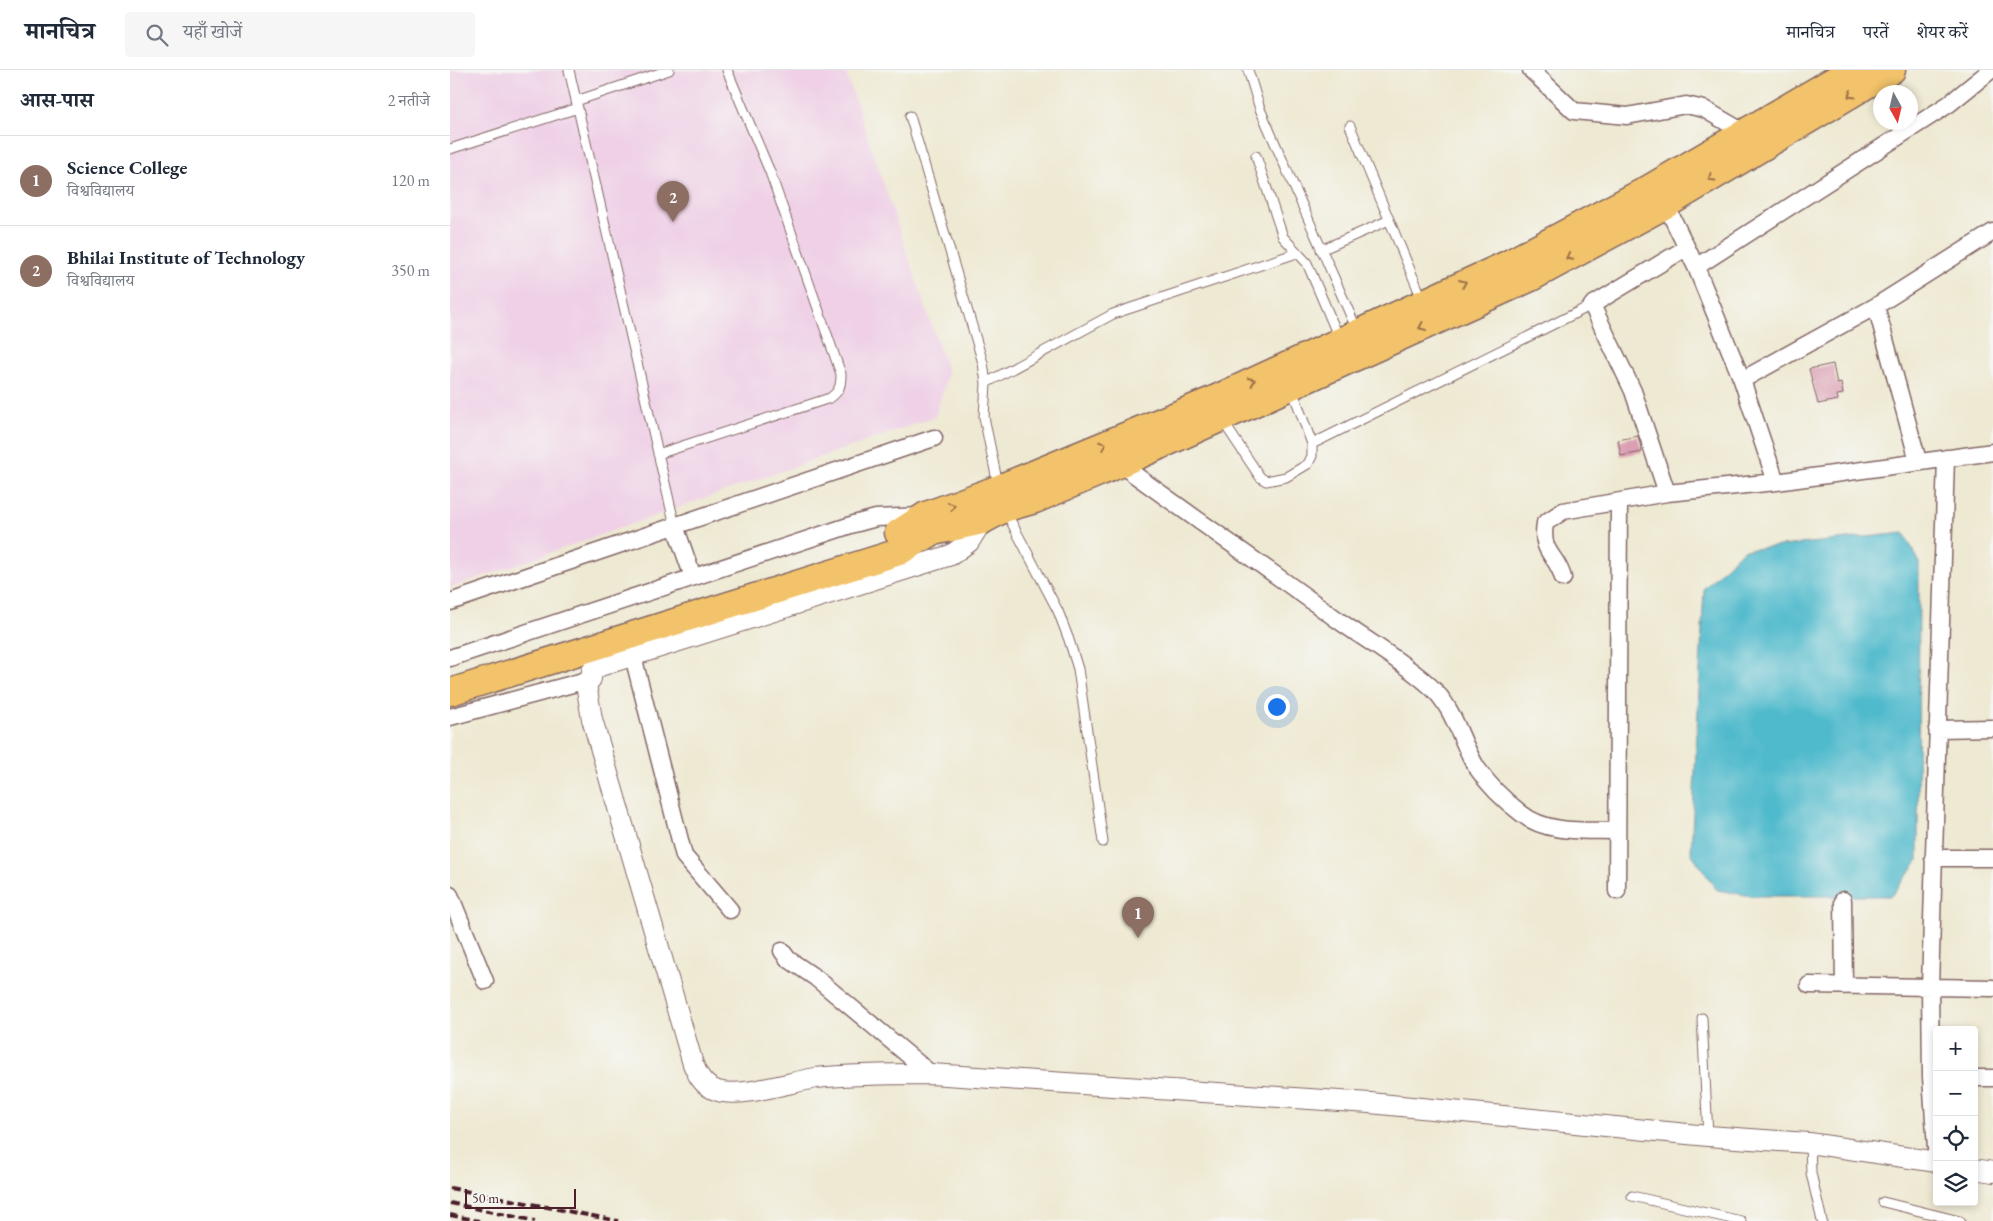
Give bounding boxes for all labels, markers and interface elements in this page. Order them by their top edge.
search box [125,12,475,57]
text: मानचित्र [25,15,95,46]
text: यहाँ खोजें [183,19,242,44]
text: मानचित्र [1786,20,1835,43]
text: परतें [1863,20,1889,43]
text: शेयर करें [1917,20,1968,43]
icon: search [143,21,171,49]
north arrow [1873,85,1918,130]
text: आस-पास [20,86,93,113]
one-way arrow [1847,89,1856,99]
text: 2 नतीजे [388,90,430,111]
text: Science College [67,155,187,180]
text: 1 [32,170,40,191]
text: 120 m [391,170,430,191]
one-way arrow [1707,171,1716,181]
text: विश्वविद्यालय [67,180,134,201]
pin: 2 [657,181,689,222]
text: Bhilai Institute of Technology [67,245,305,270]
one-way arrow [1565,251,1574,261]
text: 2 [32,260,40,281]
text: 350 m [391,260,430,281]
text: विश्वविद्यालय [67,270,134,291]
one-way arrow [1458,279,1467,290]
one-way arrow [1418,320,1427,331]
one-way arrow [1247,378,1256,388]
one-way arrow [1098,441,1107,452]
one-way arrow [948,502,956,512]
your location [1264,694,1290,720]
pin: 1 [1122,897,1154,938]
map controls [1933,1026,1978,1206]
button: + [1933,1026,1978,1071]
button: − [1933,1071,1978,1116]
button: locate [1933,1116,1978,1161]
button: layers [1933,1161,1978,1206]
scale bar [465,1186,576,1209]
text: 50 m [472,1189,499,1207]

